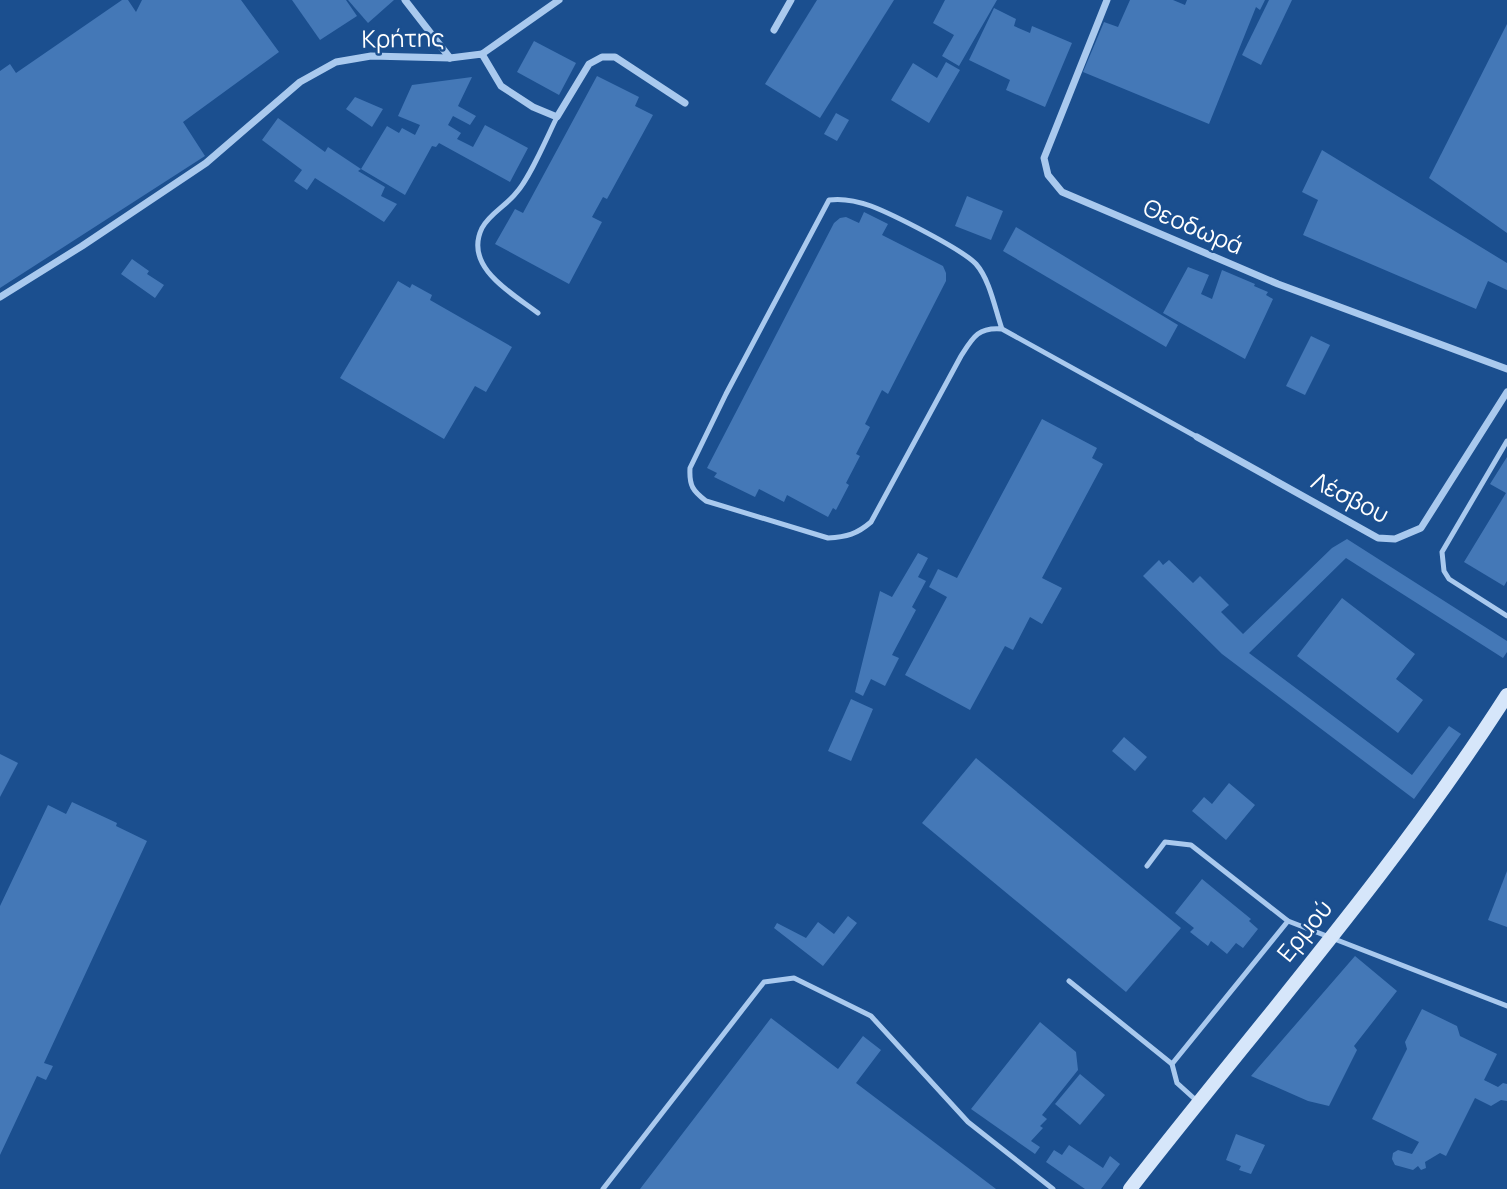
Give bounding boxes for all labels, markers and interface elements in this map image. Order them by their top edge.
street label: Κρήτης [361,20,445,55]
street label: Θεοδωρά [1139,190,1249,261]
street label: Λέσβου [1306,463,1395,530]
street label: Ερμού [1269,892,1339,968]

